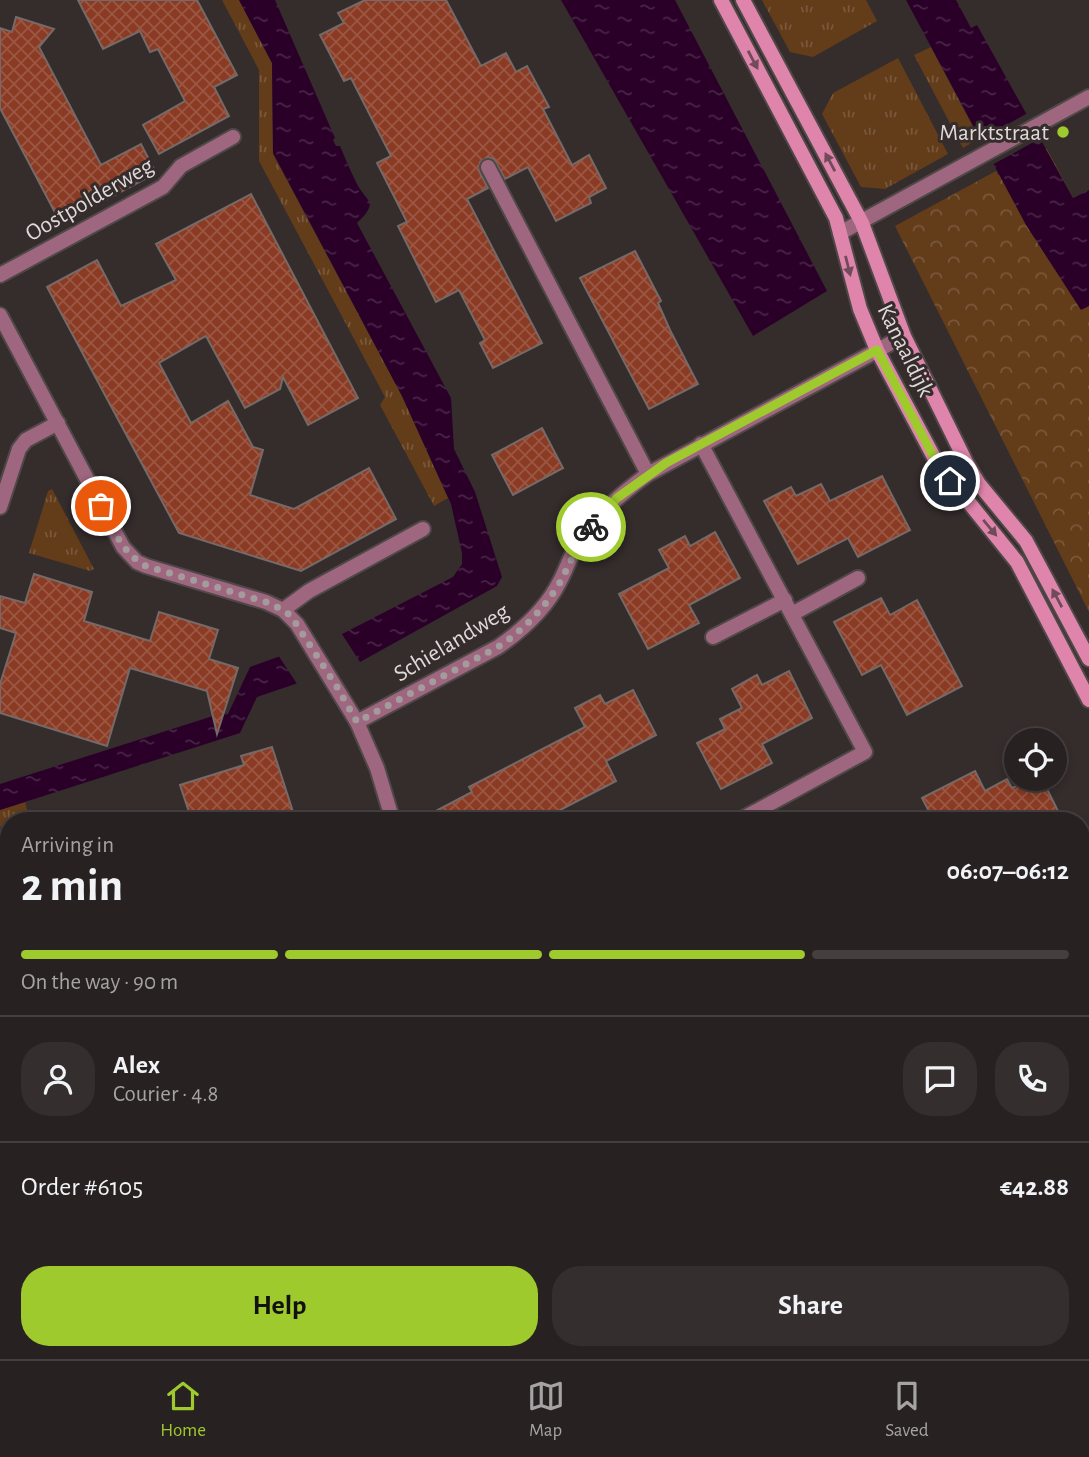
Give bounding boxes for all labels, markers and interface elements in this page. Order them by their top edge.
one-way arrow [747,50,759,70]
place label: Marktstraat [939,121,1049,145]
marker: Marktstraat [1055,124,1071,140]
one-way arrow [824,152,836,172]
street label: Oostpolderweg [21,153,158,246]
one-way arrow [843,255,854,277]
street label: Kanaaldijk [872,300,938,401]
pin [920,451,980,511]
icon: home [931,462,969,500]
pin [71,476,131,536]
icon: bag [82,487,120,525]
courier [556,492,626,562]
icon: bike [572,508,610,546]
one-way arrow [982,519,997,537]
one-way arrow [1051,588,1063,608]
street label: Schielandweg [390,599,513,686]
map controls [1004,728,1067,791]
button: locate [1004,728,1067,791]
text: Arriving in [21,834,114,857]
text: 06:07–06:12 [947,858,1069,884]
text: 2 min [21,863,123,909]
text: On the way · 90 m [21,971,178,994]
button: person [21,1042,95,1116]
button: chat [903,1042,977,1116]
button: phone [995,1042,1069,1116]
text: Alex [113,1052,160,1078]
text: Courier · 4.8 [113,1083,218,1106]
text: Order #6105 [21,1174,143,1200]
text: €42.88 [1000,1174,1069,1200]
button: Help [21,1266,538,1346]
button: Share [552,1266,1069,1346]
tab: Home [160,1377,206,1442]
tab: Map [527,1377,565,1442]
tab: Saved [885,1377,929,1442]

